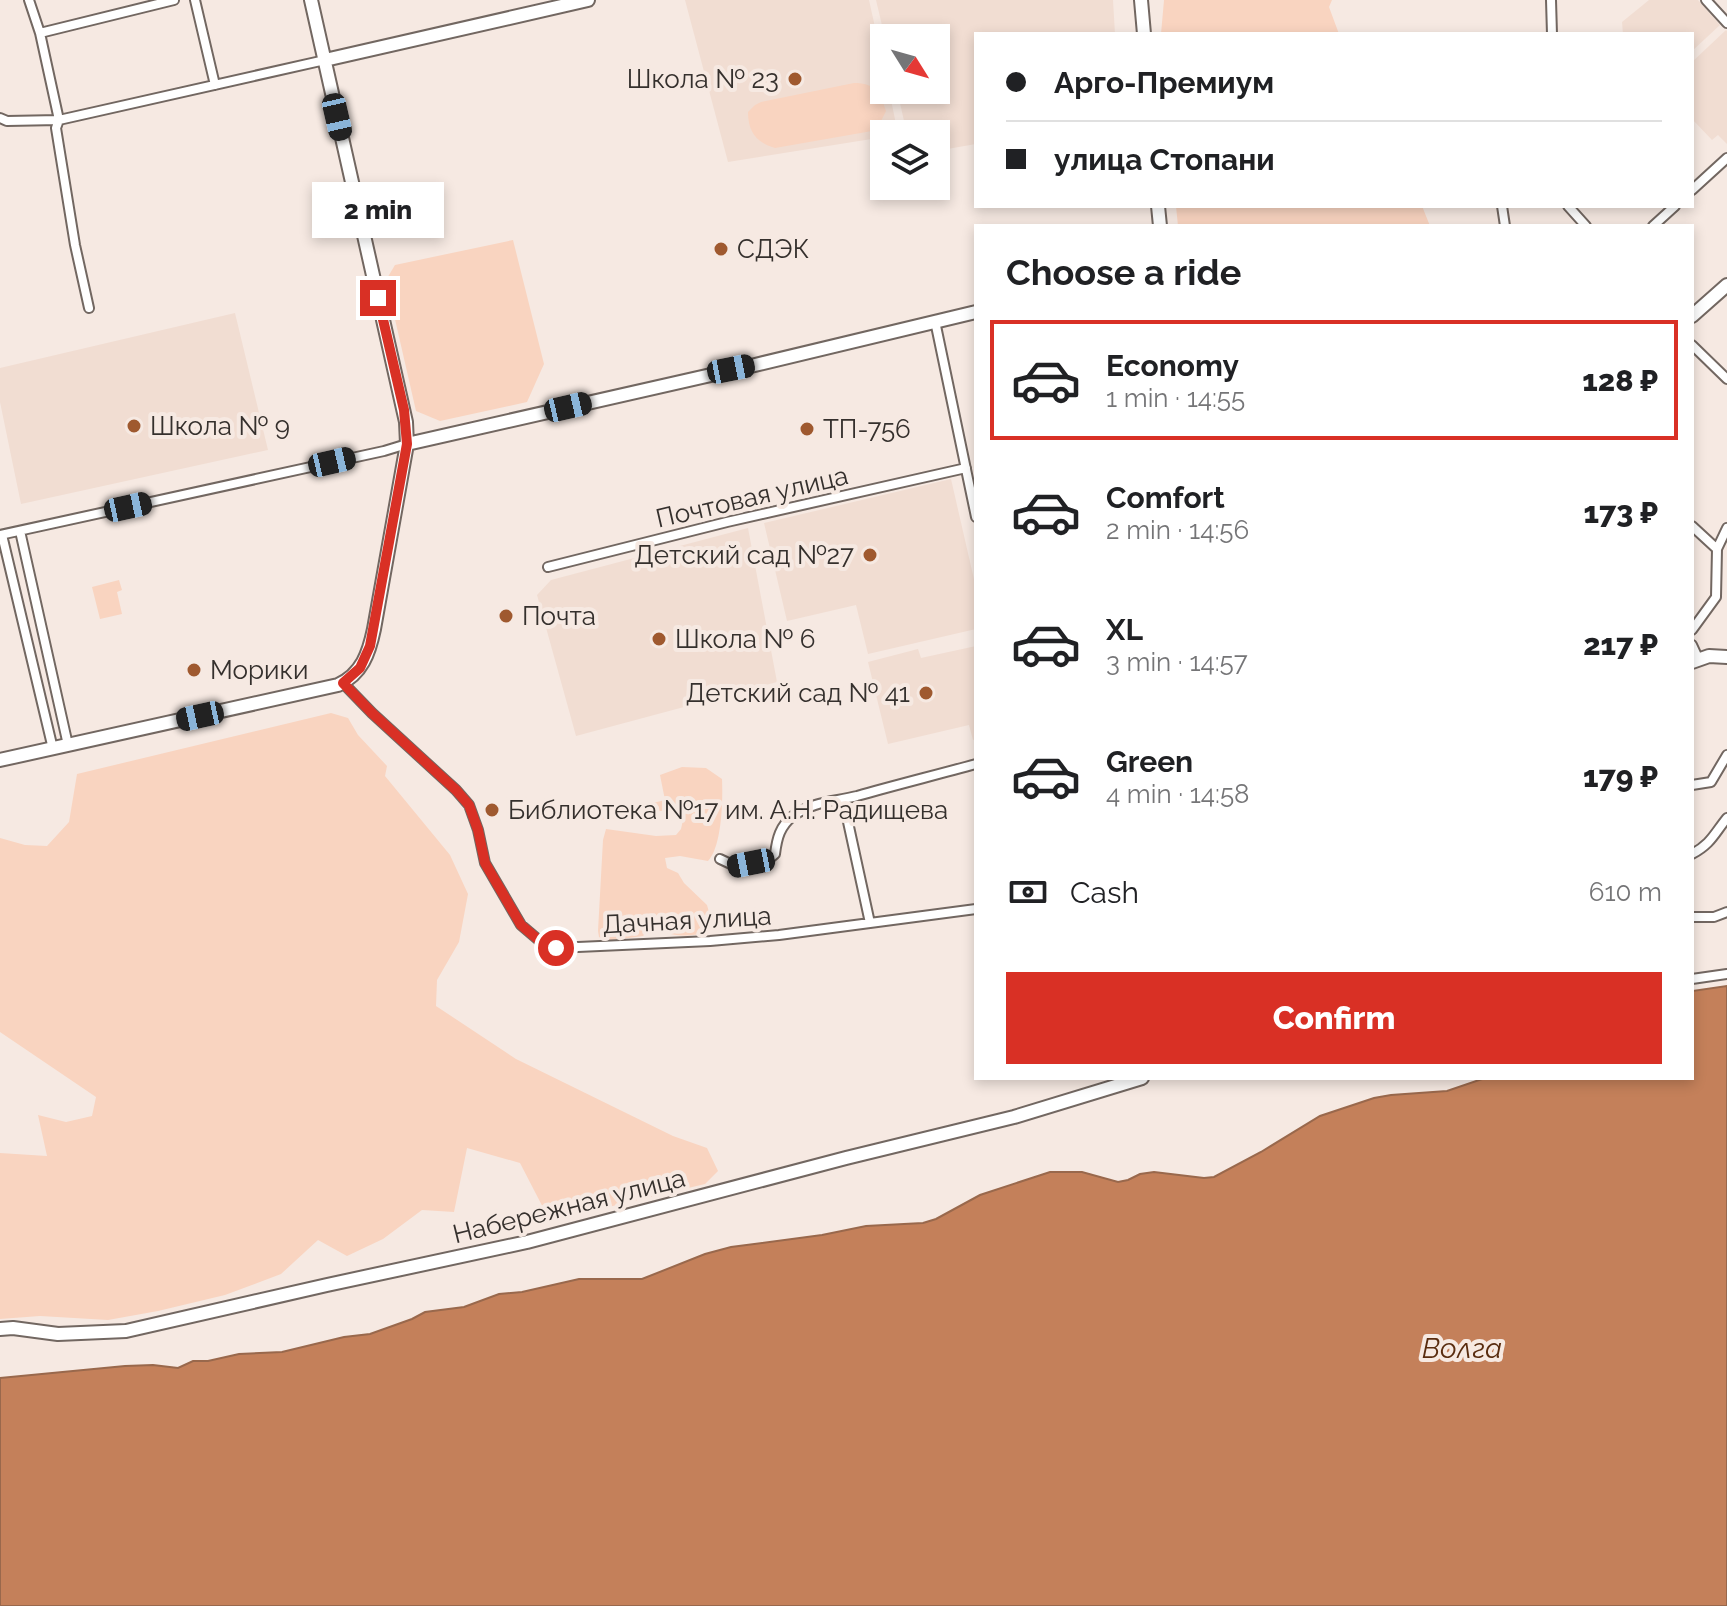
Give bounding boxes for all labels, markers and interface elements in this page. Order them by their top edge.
north arrow [870,24,950,104]
map controls [870,24,950,200]
place label: Школа № 23 [627,64,779,94]
text: Арго-Премиум [1054,65,1274,100]
marker: Школа № 23 [786,70,804,88]
car [320,91,354,143]
button: layers [870,120,950,200]
text: улица Стопани [1054,142,1275,177]
callout: 2 min [312,182,444,238]
text: 2 min [344,195,412,225]
place label: СДЭК [737,234,809,264]
marker: СДЭК [712,240,730,258]
text: Choose a ride [1006,251,1241,293]
route end [360,280,396,316]
icon: car [1010,344,1082,416]
text: Economy [1106,348,1239,383]
car [705,353,757,385]
text: 128 ₽ [1582,363,1658,398]
text: 1 min · 14:55 [1106,383,1245,413]
car [542,390,594,424]
place label: Школа № 9 [150,411,290,441]
place label: ТП-756 [823,414,911,444]
marker: Школа № 9 [125,417,143,435]
marker: ТП-756 [798,420,816,438]
car [306,445,358,479]
street label: Почтовая улица [653,460,851,534]
icon: car [1010,476,1082,548]
text: Comfort [1106,480,1225,515]
car [102,490,154,524]
text: 173 ₽ [1584,495,1658,530]
text: 2 min · 14:56 [1106,515,1249,545]
place label: Детский сад №27 [634,540,854,570]
marker: Детский сад №27 [861,546,879,564]
place label: Почта [522,601,596,631]
marker: Почта [497,607,515,625]
icon: car [1010,608,1082,680]
text: XL [1106,612,1143,647]
place label: Школа № 6 [675,624,816,654]
text: 217 ₽ [1583,627,1658,662]
marker: Школа № 6 [650,630,668,648]
text: 3 min · 14:57 [1106,647,1248,677]
place label: Морики [210,655,309,685]
marker: Морики [185,661,203,679]
place label: Детский сад № 41 [686,678,910,708]
marker: Детский сад № 41 [917,684,935,702]
car [174,699,226,733]
icon: car [1010,740,1082,812]
text: Green [1106,744,1193,779]
text: 179 ₽ [1583,759,1658,794]
text: 4 min · 14:58 [1106,779,1250,809]
place label: Библиотека №17 им. А.Н. Радищева [508,795,948,825]
marker: Библиотека №17 им. А.Н. Радищева [483,801,501,819]
car [725,847,777,879]
icon: cash [1006,870,1050,914]
text: Cash [1070,875,1139,910]
text: 610 m [1589,877,1662,907]
street label: Дачная улица [602,901,772,939]
route start [538,930,574,966]
button: Confirm [1006,972,1662,1064]
street label: Набережная улица [450,1163,688,1249]
water label: Волга [1422,1332,1502,1365]

